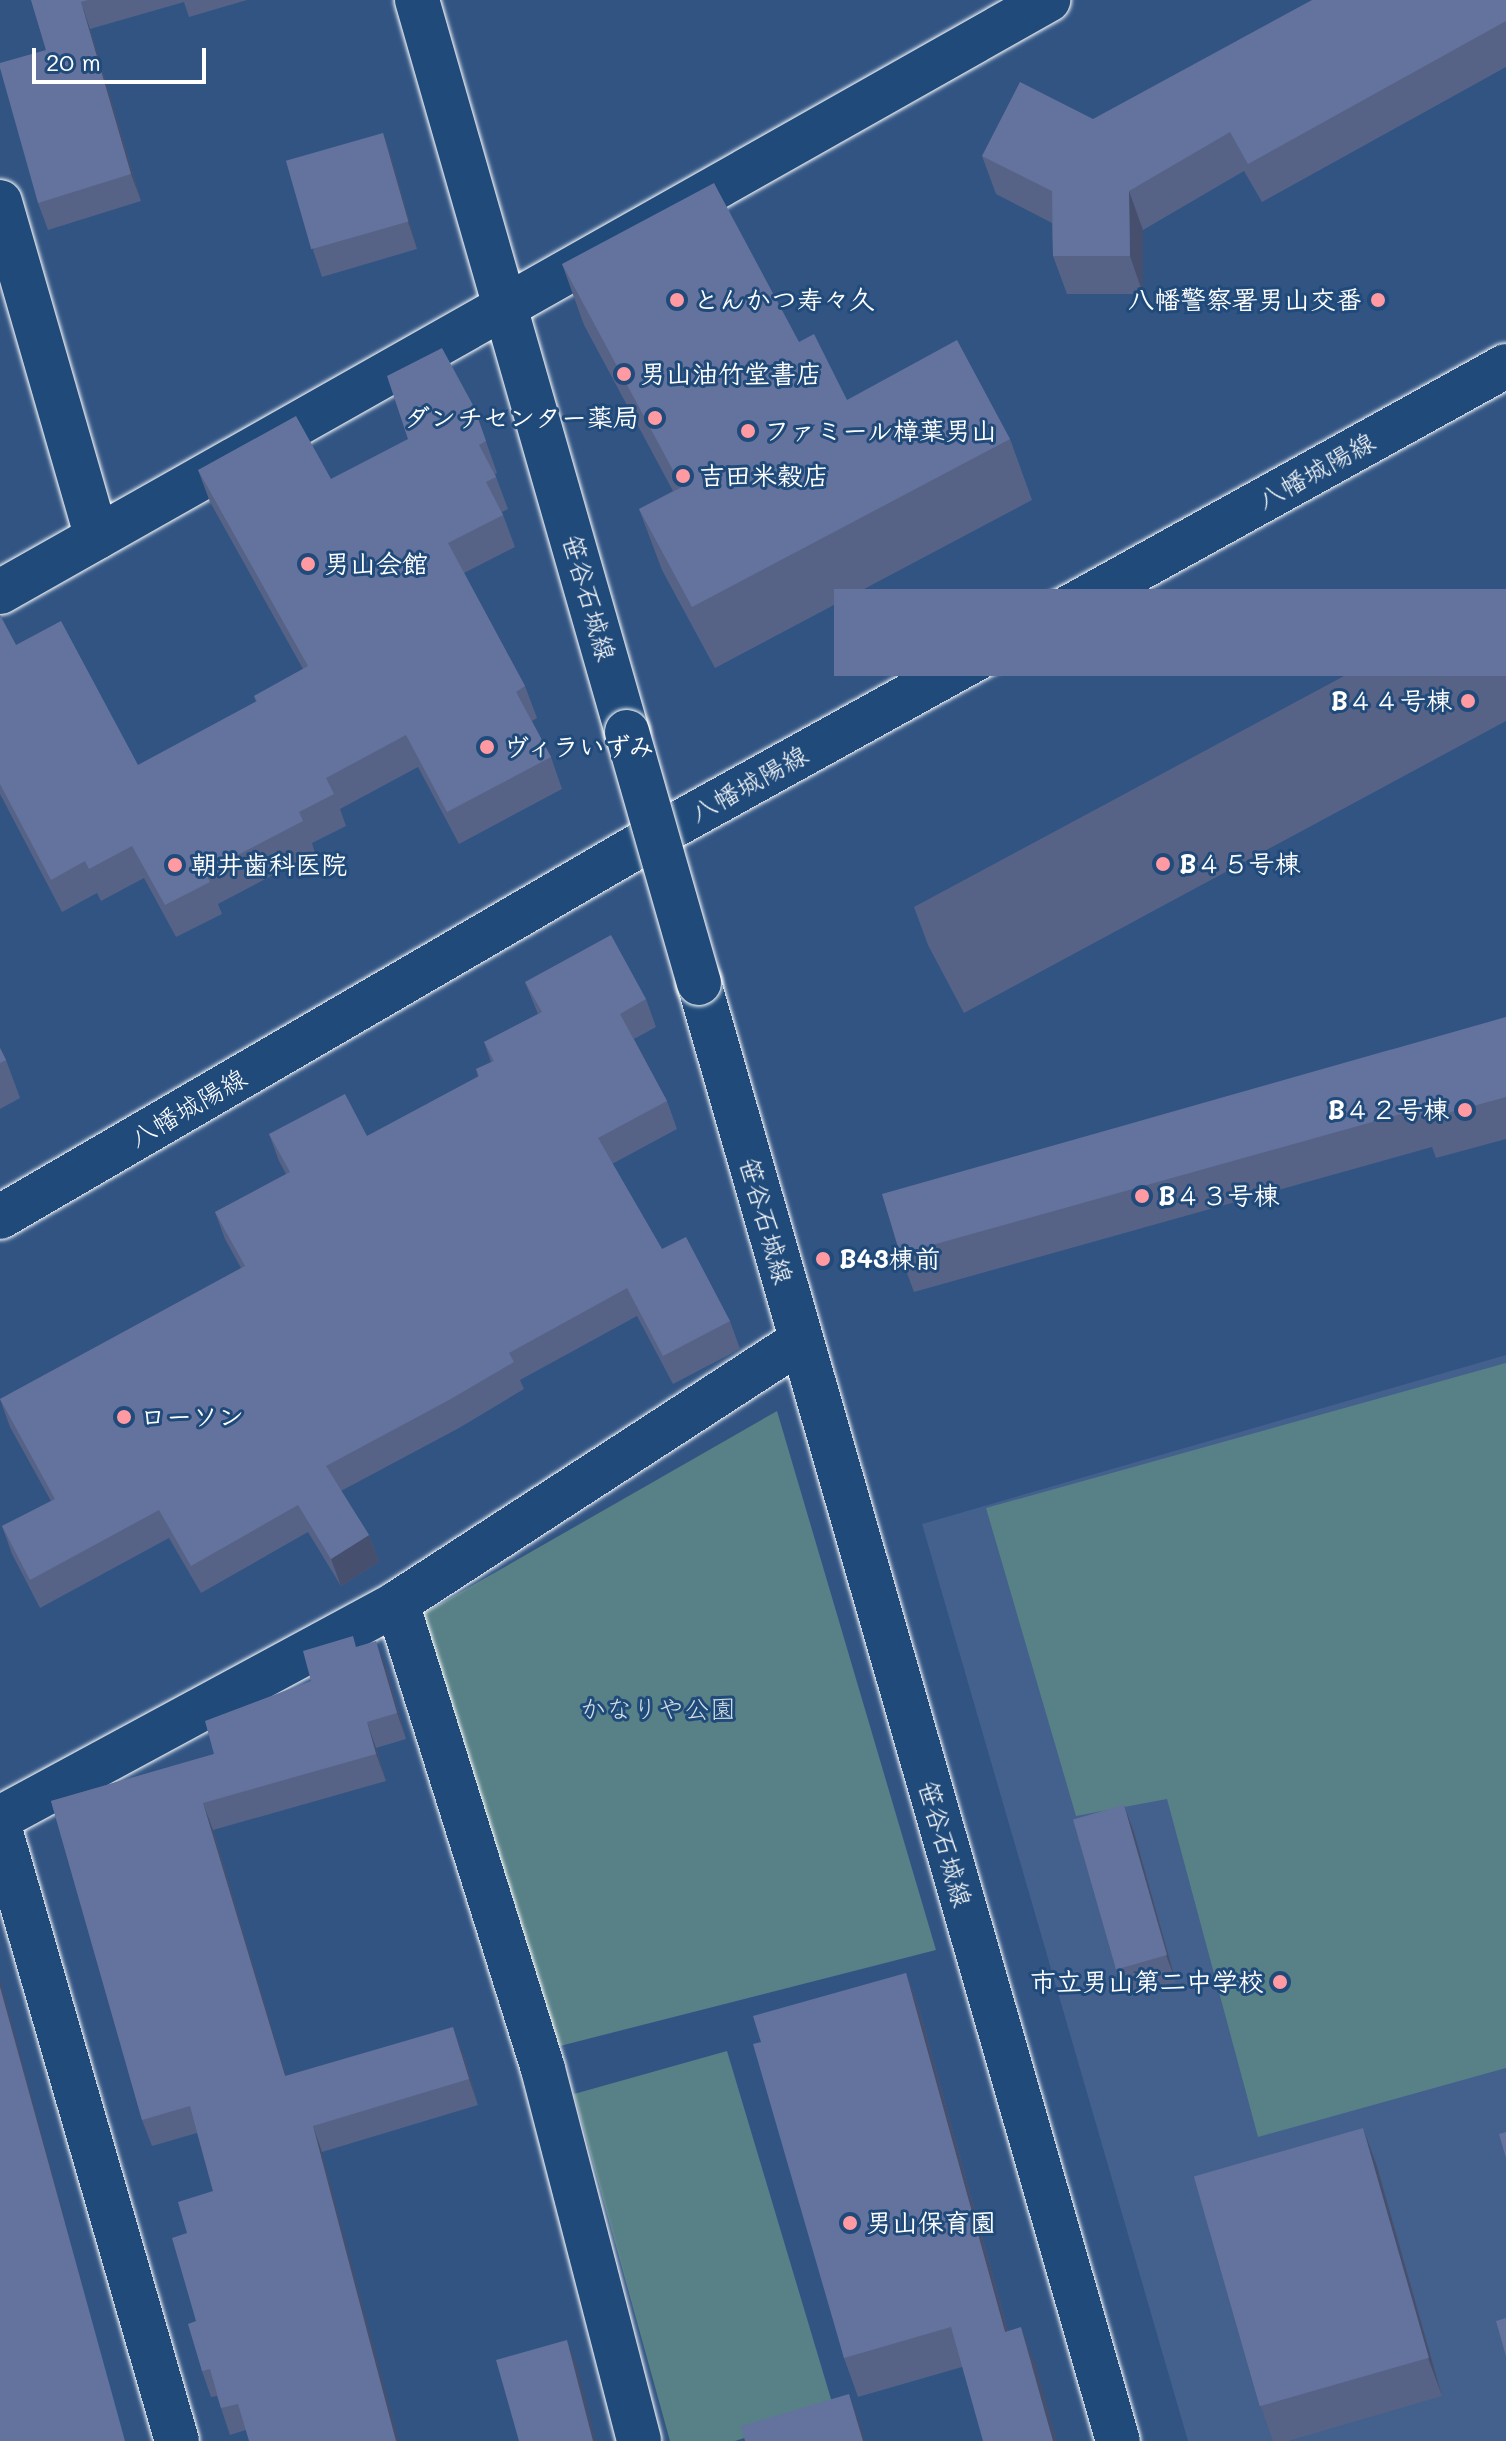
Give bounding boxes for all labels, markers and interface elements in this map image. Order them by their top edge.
scale bar [36,32,210,82]
text: 20 m [46,46,101,77]
place label: とんかつ寿々久 [693,284,875,316]
place label: 八幡警察署男山交番 [1128,284,1362,316]
marker: とんかつ寿々久 [668,291,686,309]
marker: 八幡警察署男山交番 [1369,291,1387,309]
place label: 男山油竹堂書店 [640,358,822,390]
marker: 男山油竹堂書店 [615,365,633,383]
place label: ダンチセンター薬局 [405,402,639,434]
marker: ダンチセンター薬局 [646,409,664,427]
place label: ファミール樟葉男山 [764,415,998,447]
marker: ファミール樟葉男山 [739,422,757,440]
street label: 八幡城陽線 [1252,426,1380,516]
place label: 吉田米穀店 [699,460,829,492]
marker: 吉田米穀店 [674,467,692,485]
street label: 笹谷石城線 [556,531,622,665]
place label: 男山会館 [324,548,428,580]
marker: 男山会館 [299,555,317,573]
place label: B４４号棟 [1330,685,1452,717]
marker: B４４号棟 [1459,692,1477,710]
place label: ヴィラいずみ [503,731,659,763]
marker: ヴィラいずみ [478,738,496,756]
street label: 八幡城陽線 [685,739,813,829]
place label: B４５号棟 [1179,848,1301,880]
place label: 朝井歯科医院 [191,849,347,881]
marker: B４５号棟 [1154,855,1172,873]
marker: 朝井歯科医院 [166,856,184,874]
street label: 八幡城陽線 [124,1062,252,1154]
place label: B４２号棟 [1327,1094,1449,1126]
marker: B４２号棟 [1456,1101,1474,1119]
street label: 笹谷石城線 [733,1154,799,1288]
place label: B４３号棟 [1158,1180,1280,1212]
marker: B４３号棟 [1133,1187,1151,1205]
place label: B43棟前 [839,1243,941,1275]
marker: B43棟前 [814,1250,832,1268]
place label: ローソン [140,1401,244,1433]
marker: ローソン [115,1408,133,1426]
park label: かなりや公園 [580,1693,736,1725]
street label: 笹谷石城線 [912,1777,978,1911]
place label: 市立男山第二中学校 [1030,1966,1264,1998]
marker: 市立男山第二中学校 [1271,1973,1289,1991]
place label: 男山保育園 [866,2207,996,2239]
marker: 男山保育園 [841,2214,859,2232]

